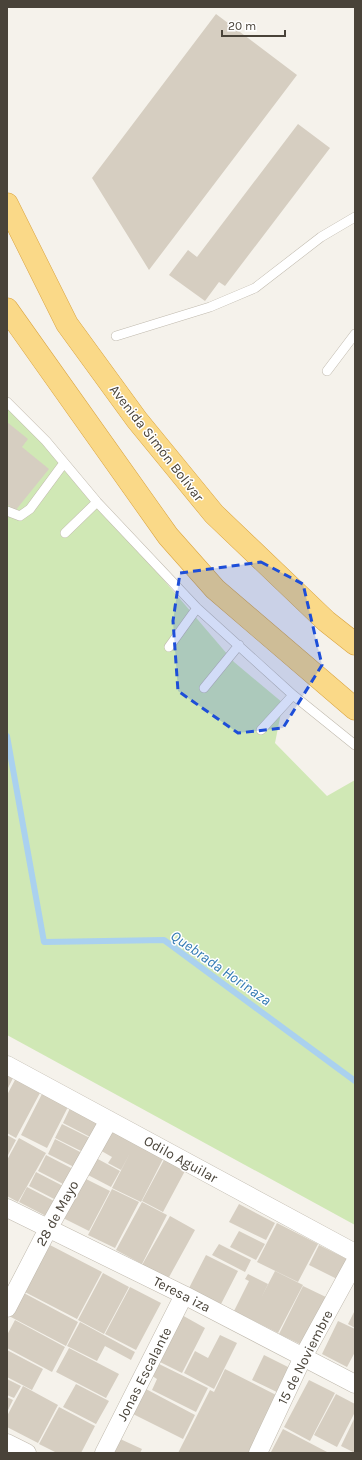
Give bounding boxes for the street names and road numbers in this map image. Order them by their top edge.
street label: Avenida Simón Bolívar [106,382,208,506]
street label: Odilo Aguilar [141,1132,221,1187]
street label: 28 de Mayo [32,1177,82,1249]
street label: Teresa iza [150,1273,213,1316]
street label: 15 de Noviembre [274,1307,337,1407]
street label: Jonas Escalante [114,1325,175,1424]

